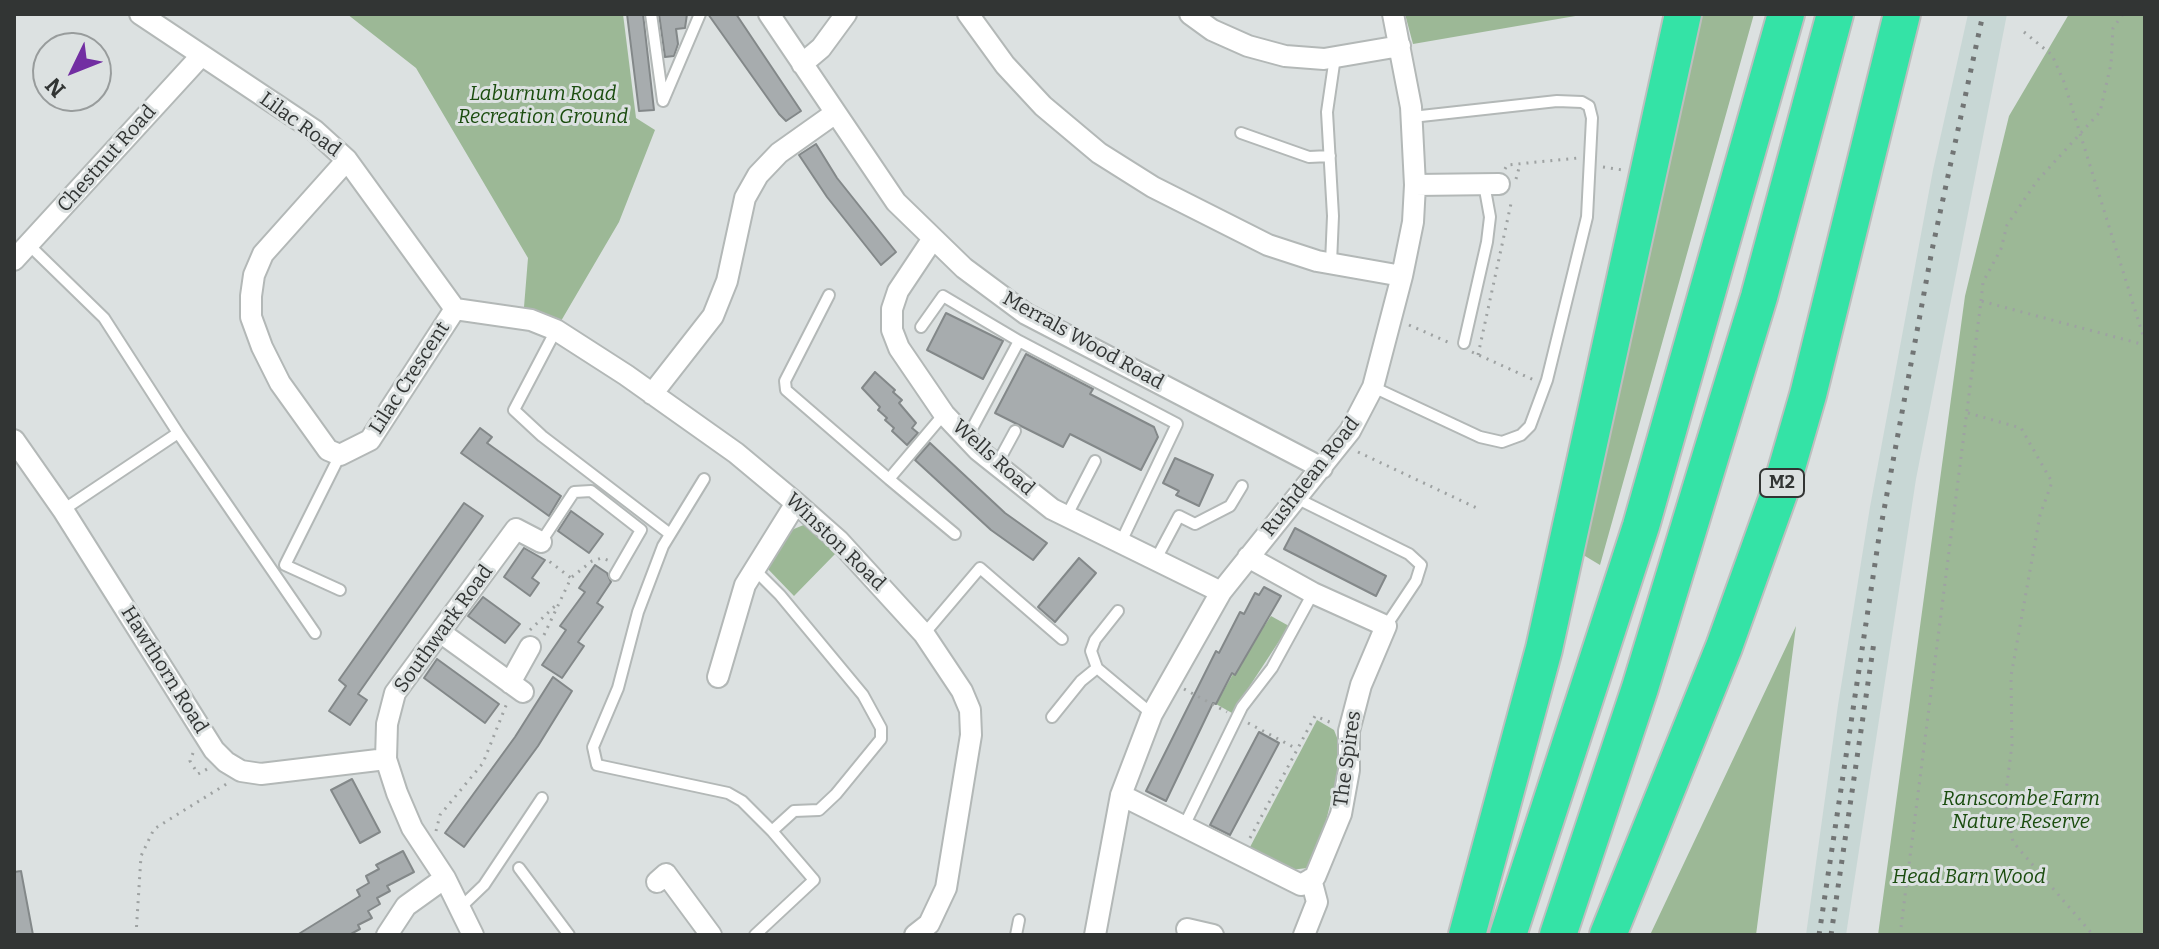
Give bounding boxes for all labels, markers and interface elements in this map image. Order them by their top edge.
north arrow [32,32,112,112]
text: N [40,72,71,103]
park label: Laburnum Road Recreation Ground [458,82,628,129]
street label: Lilac Road [255,88,345,162]
street label: Chestnut Road [53,101,161,217]
street label: Merrals Wood Road [998,287,1168,395]
street label: Lilac Crescent [365,317,455,439]
street label: Rushdean Road [1257,413,1365,541]
street label: Wells Road [947,415,1039,501]
road number: M2 [1760,469,1804,497]
street label: Winston Road [780,488,890,596]
street label: Southwark Road [390,560,498,698]
street label: Hawthorn Road [115,602,213,738]
street label: The Spires [1329,709,1367,809]
park label: Ranscombe Farm Nature Reserve [1942,787,2100,834]
park label: Head Barn Wood [1892,865,2046,889]

